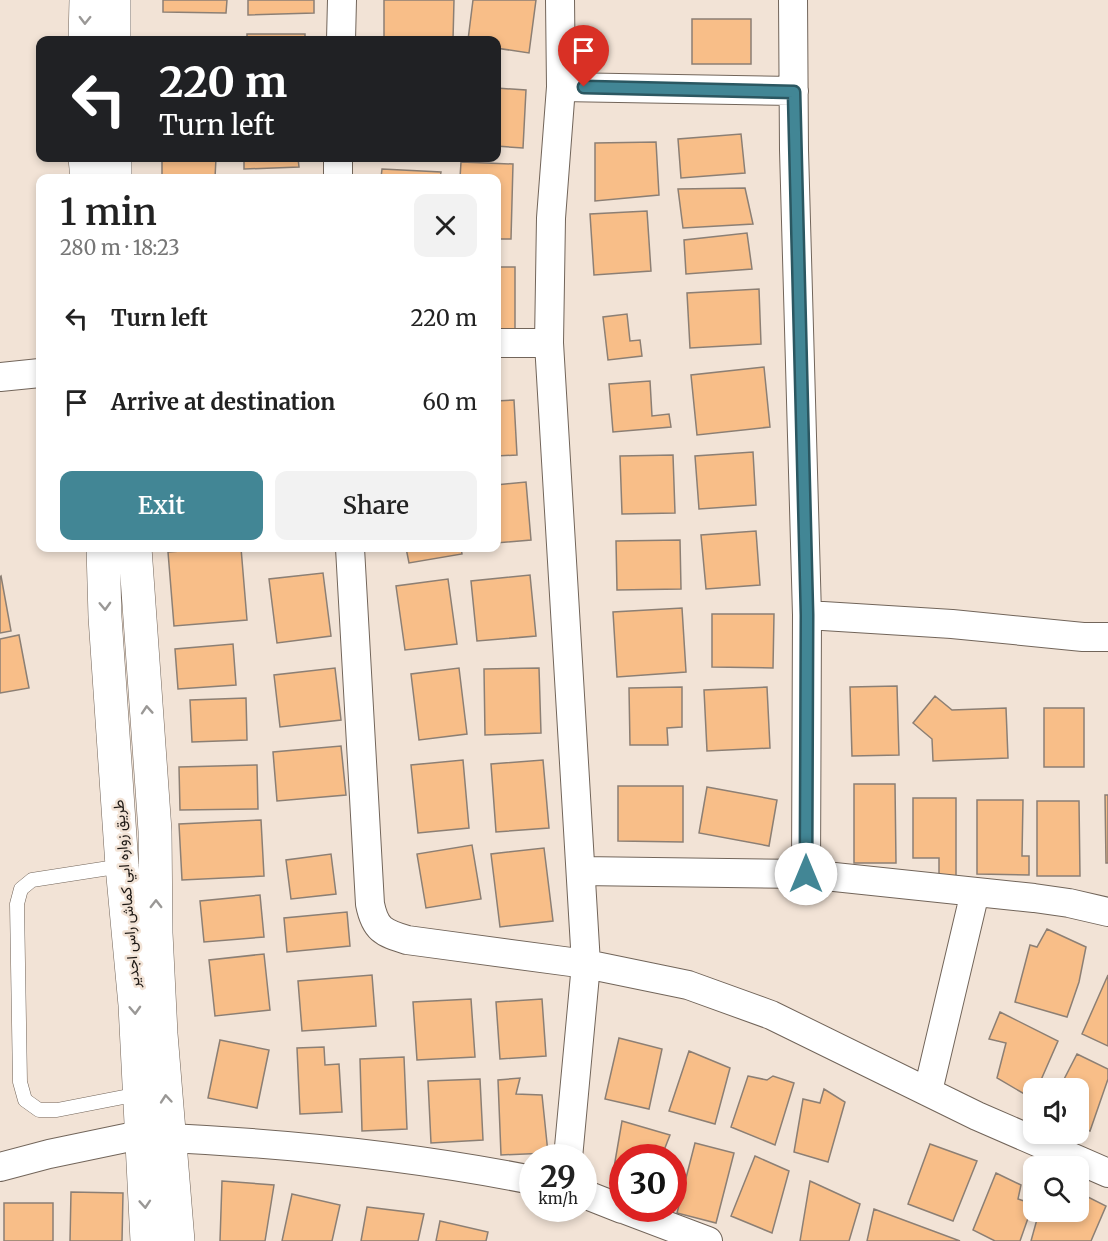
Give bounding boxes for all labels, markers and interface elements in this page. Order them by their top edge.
one-way arrow [79,16,92,25]
pin [558,25,609,87]
icon: arrive [567,34,600,67]
text: 220 m [159,56,287,108]
icon: left [60,60,138,138]
text: Turn left [159,108,274,142]
text: 1 min [60,190,157,235]
button: close [414,194,477,257]
text: 280 m · 18:23 [60,235,180,260]
icon: left [60,302,93,335]
text: Turn left [111,304,208,332]
text: 220 m [410,304,477,332]
icon: arrive [60,386,93,419]
text: Arrive at destination [111,388,335,416]
text: 60 m [423,388,477,416]
button: Exit [60,471,263,540]
button: Share [275,471,477,540]
one-way arrow [98,601,111,610]
one-way arrow [140,705,153,714]
street label: طريق زواره ابي كماش راس اجدير [108,798,148,990]
position arrow [774,842,838,906]
one-way arrow [150,900,162,909]
one-way arrow [129,1005,142,1014]
map controls [1023,1078,1089,1222]
button: sound [1023,1078,1089,1144]
one-way arrow [160,1094,173,1103]
speed limit sign: 30 [609,1144,687,1222]
button: search [1023,1156,1089,1222]
text: 29 [540,1157,576,1195]
text: km/h [538,1189,578,1208]
one-way arrow [138,1200,151,1209]

